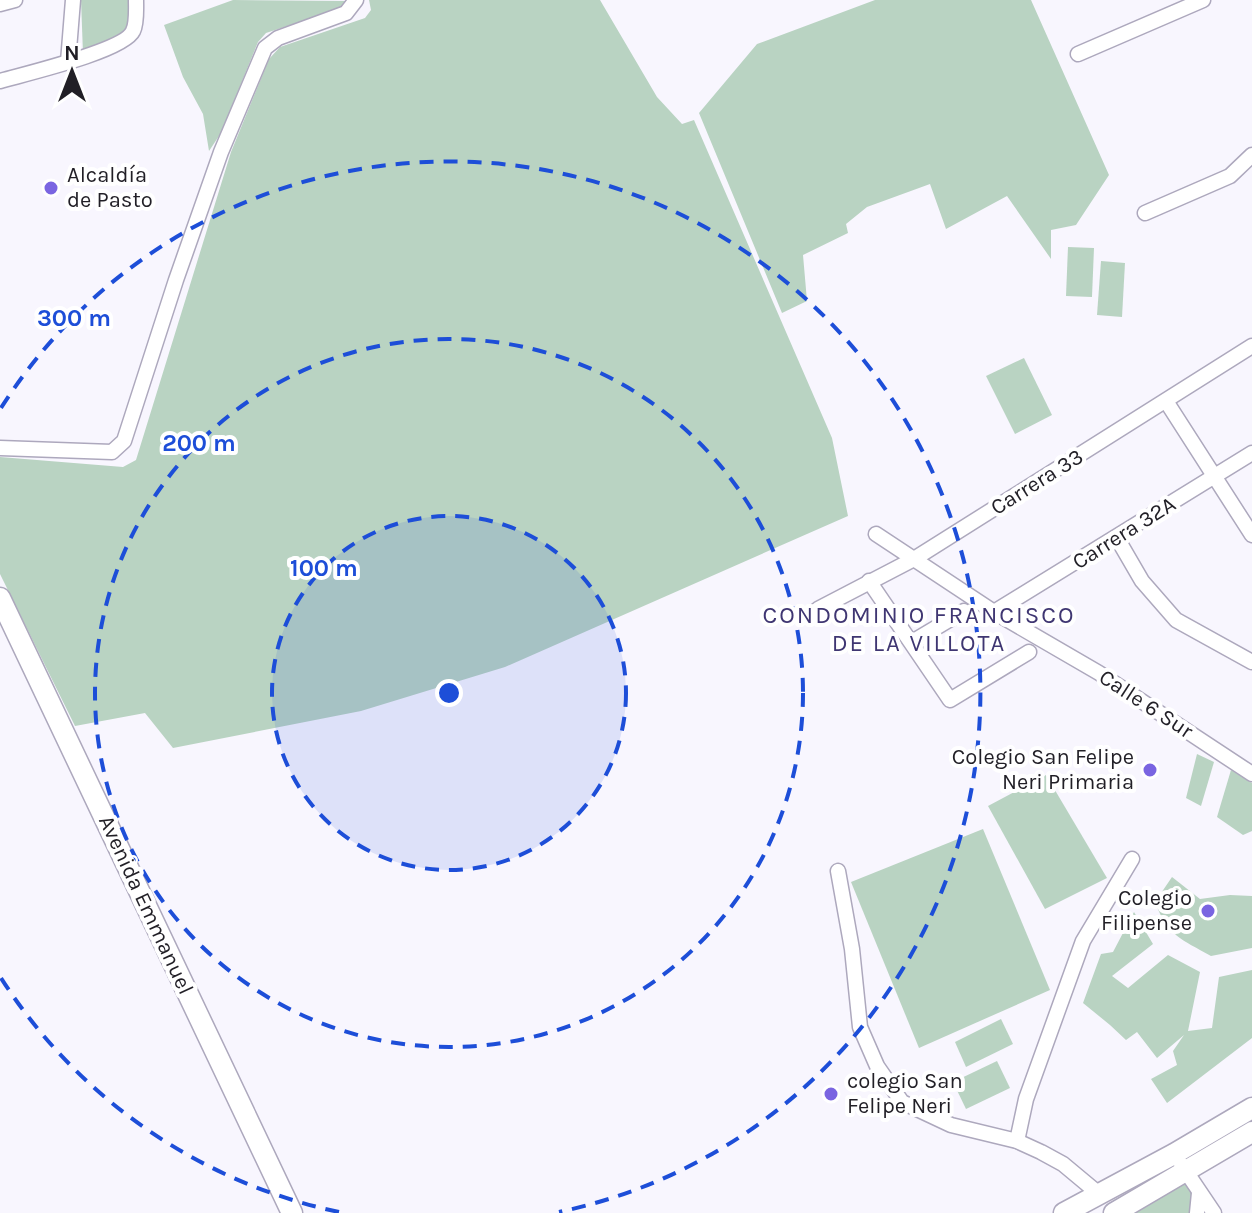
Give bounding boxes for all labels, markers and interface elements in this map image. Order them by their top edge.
north arrow [32,32,112,112]
text: N [64,40,80,66]
place label: Alcaldía de Pasto [67,162,153,213]
marker: Alcaldía de Pasto [42,179,60,197]
text: 300 m [37,304,111,332]
text: 200 m [162,429,236,457]
street label: Carrera 33 [986,443,1088,521]
street label: Carrera 32A [1068,491,1181,575]
text: 100 m [290,554,358,582]
district label: CONDOMINIO FRANCISCO DE LA VILLOTA [763,601,1075,657]
street label: Calle 6 Sur [1094,664,1198,744]
centre of rings [435,679,463,707]
place label: Colegio San Felipe Neri Primaria [952,744,1134,795]
marker: Colegio San Felipe Neri Primaria [1141,761,1159,779]
street label: Avenida Emmanuel [93,811,199,999]
place label: Colegio Filipense [1101,885,1192,936]
marker: Colegio Filipense [1199,902,1217,920]
place label: colegio San Felipe Neri [847,1068,963,1119]
marker: colegio San Felipe Neri [822,1085,840,1103]

